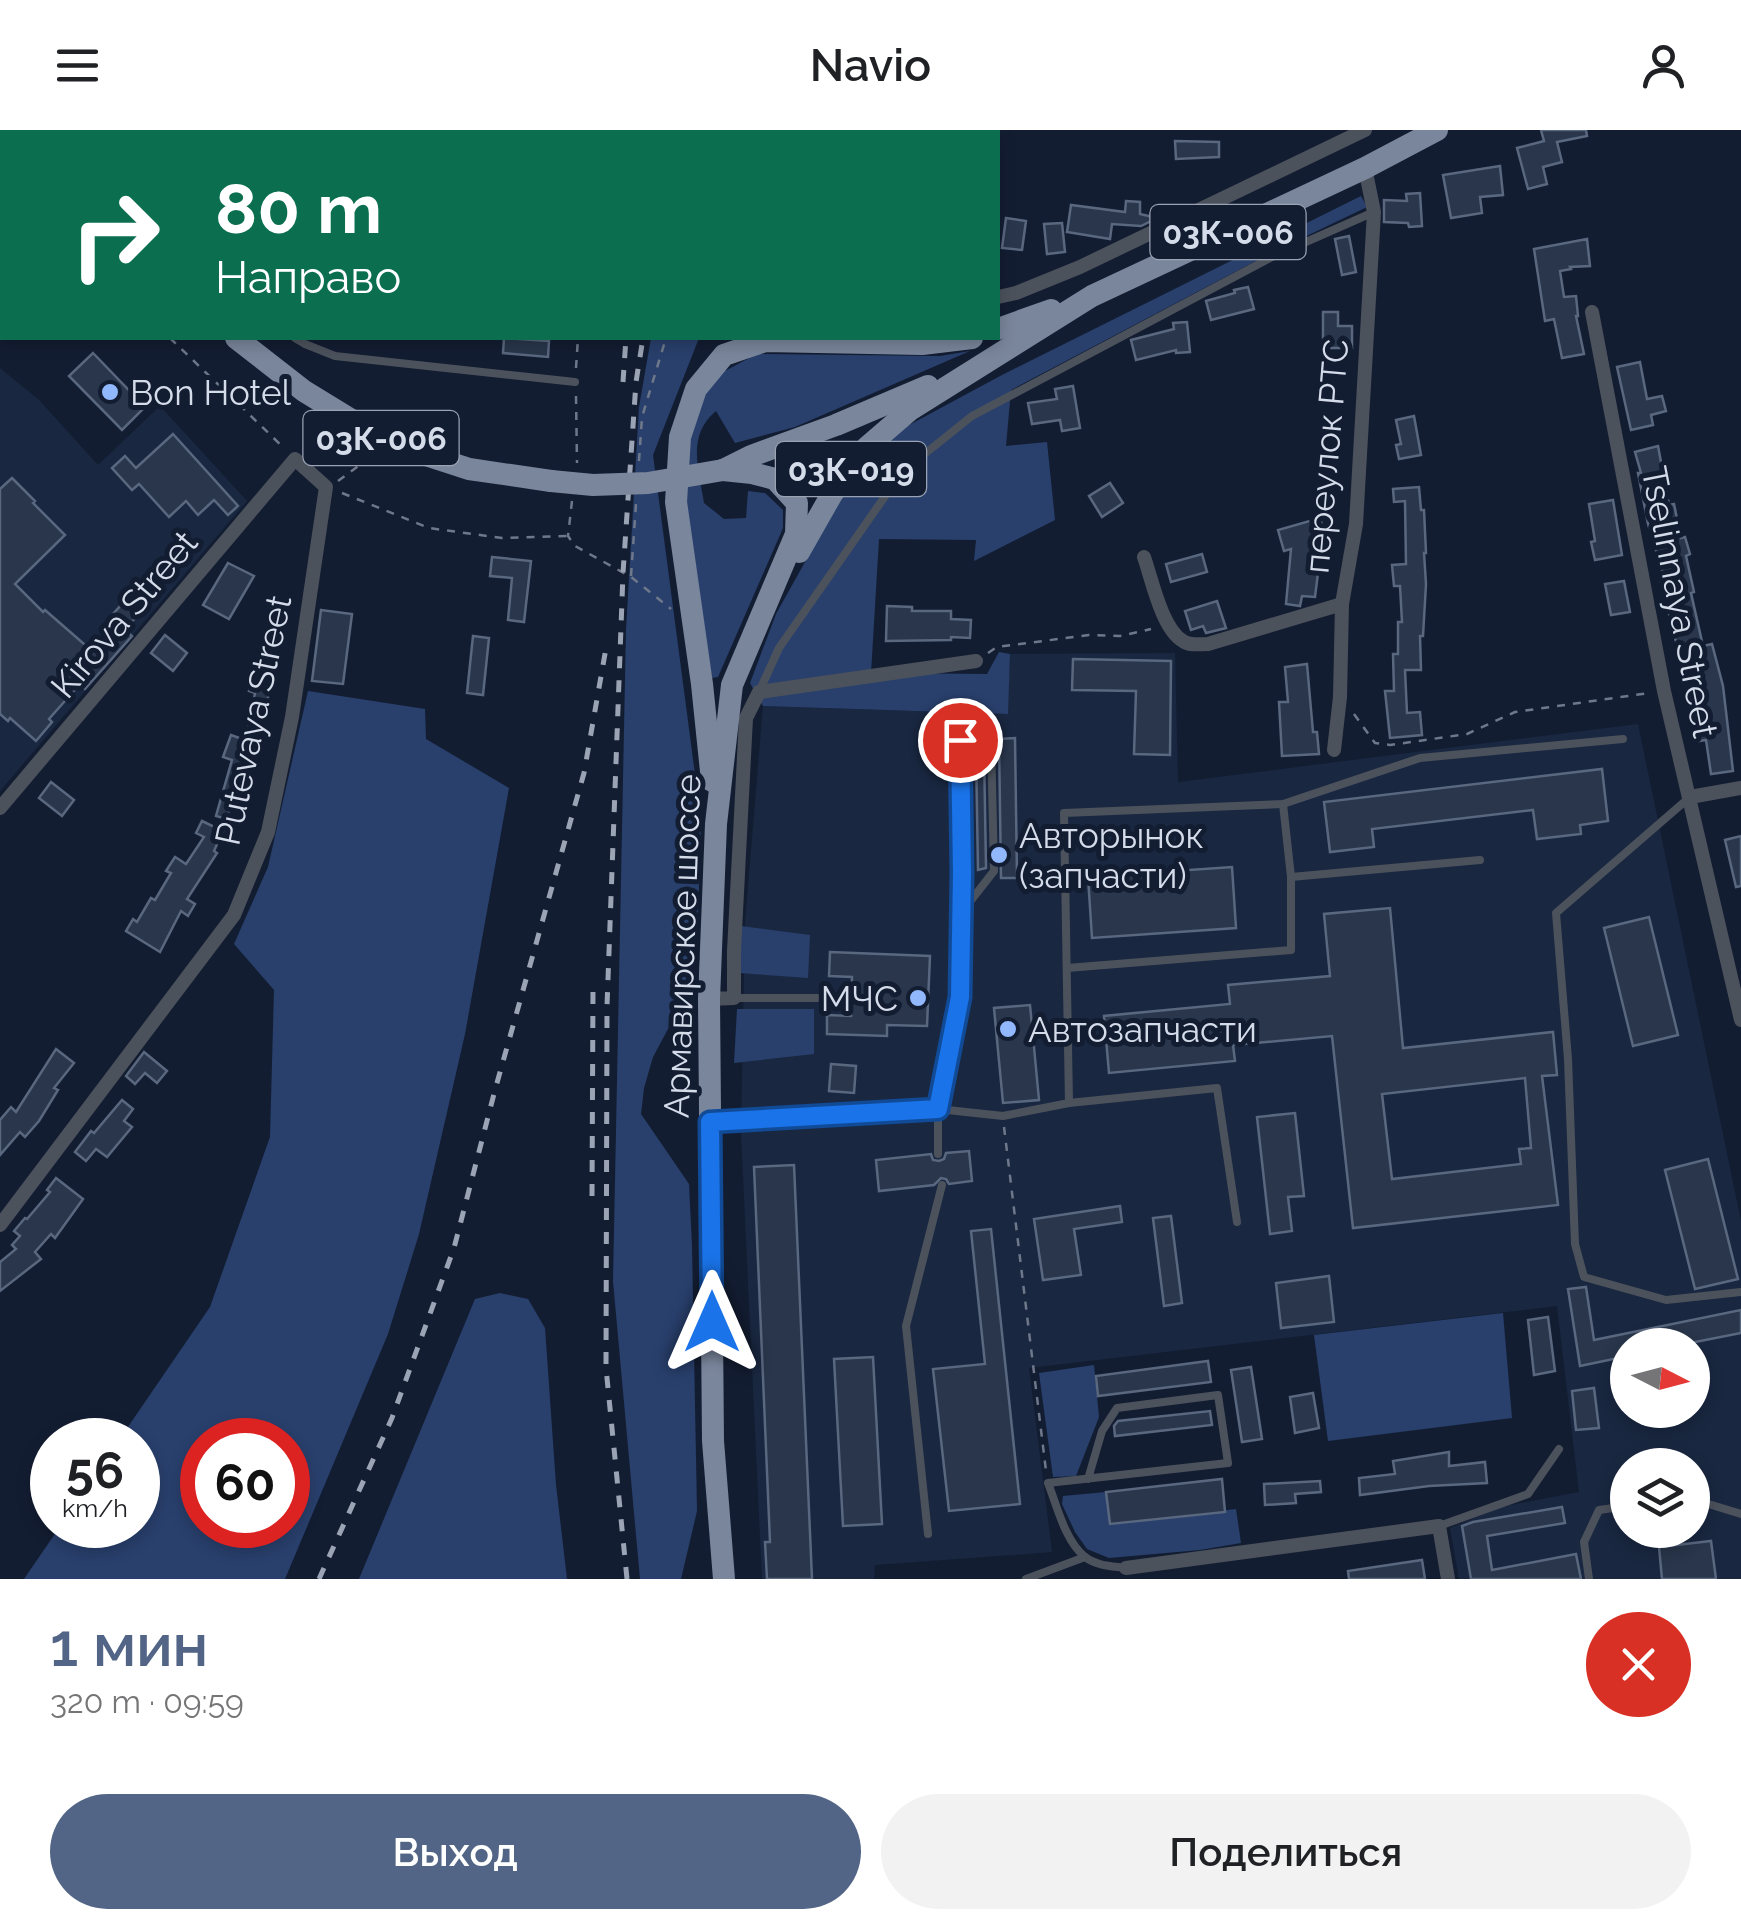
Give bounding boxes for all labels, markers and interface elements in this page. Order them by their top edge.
icon: menu [50,38,105,93]
icon: person [1636,38,1691,93]
text: Navio [810,39,931,92]
text: 80 m [215,167,382,249]
icon: right [50,170,180,300]
road number: 03К-006 [1150,205,1306,259]
text: Направо [215,251,401,304]
street label: переулок РТС [1295,337,1357,575]
place label: Bon Hotel [130,372,292,413]
marker: Bon Hotel [99,381,121,403]
road number: 03К-006 [304,411,458,465]
road number: 03К-019 [776,442,926,496]
street label: Tselinnaya Street [1634,463,1726,741]
street label: Kirova Street [42,522,206,706]
street label: Putevaya Street [207,591,300,849]
pin [918,698,1003,783]
icon: arrive [933,713,988,768]
street label: Армавирское шоссе [656,773,708,1119]
place label: Авторынок (запчасти) [1019,815,1204,896]
marker: Авторынок (запчасти) [988,844,1010,866]
place label: МЧС [821,978,898,1019]
marker: МЧС [907,987,929,1009]
place label: Автозапчасти [1028,1009,1257,1050]
marker: Автозапчасти [997,1018,1019,1040]
position arrow [660,1270,764,1374]
north arrow [1610,1328,1710,1428]
map controls [1610,1328,1710,1548]
speed limit sign: 60 [180,1418,310,1548]
text: 56 [66,1441,124,1500]
button: layers [1610,1448,1710,1548]
text: km/h [62,1493,128,1523]
text: 1 мин [50,1610,208,1680]
button: close [1586,1612,1691,1717]
text: 320 m · 09:59 [50,1683,244,1720]
button: Выход [50,1794,861,1909]
button: Поделиться [881,1794,1691,1909]

